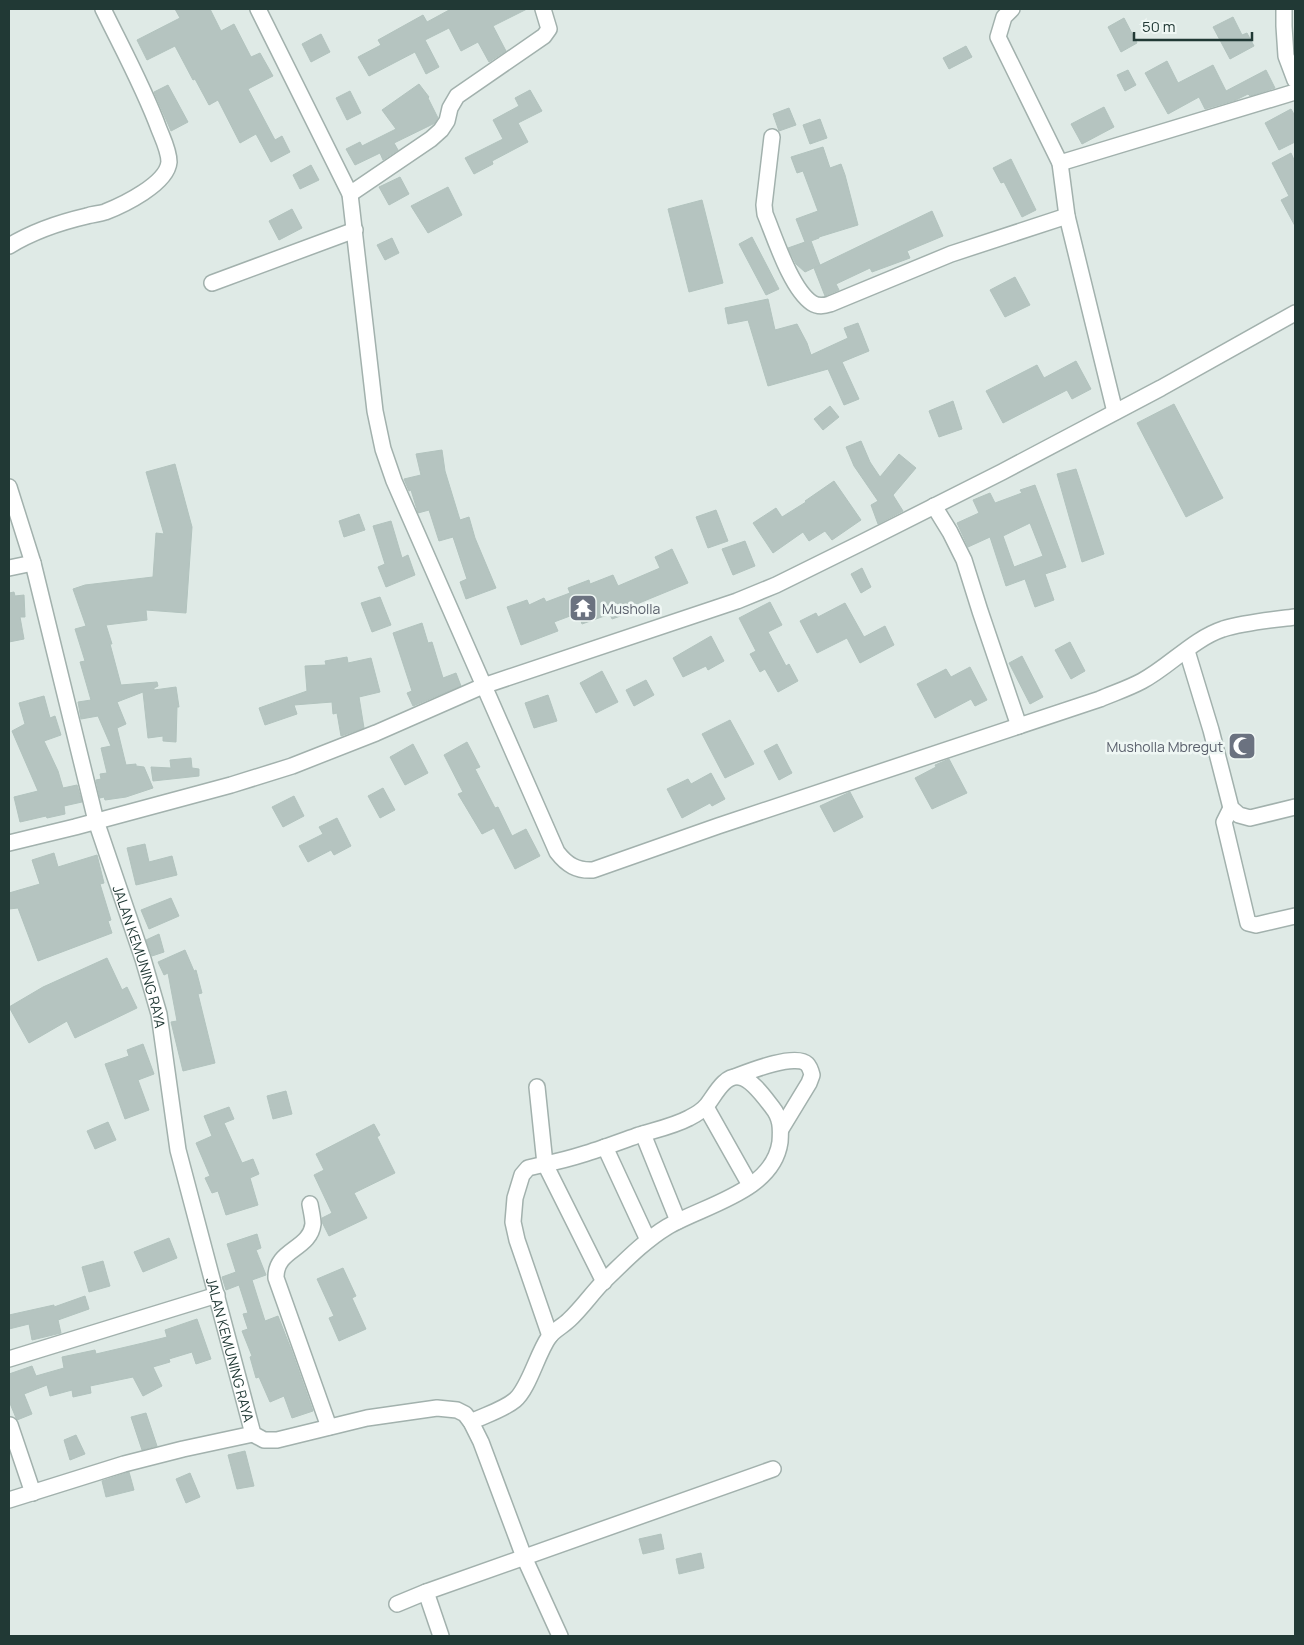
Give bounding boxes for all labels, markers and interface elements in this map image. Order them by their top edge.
scale bar [1134,10,1252,42]
text: 50 m [1142,16,1176,37]
temple icon: Musholla [568,593,598,623]
place label: Musholla [602,599,660,618]
mosque icon: Musholla Mbregut [1227,731,1257,761]
place label: Musholla Mbregut [1106,737,1223,756]
street label: JALAN KEMUNING RAYA [109,882,170,1030]
street label: JALAN KEMUNING RAYA [202,1275,259,1424]

